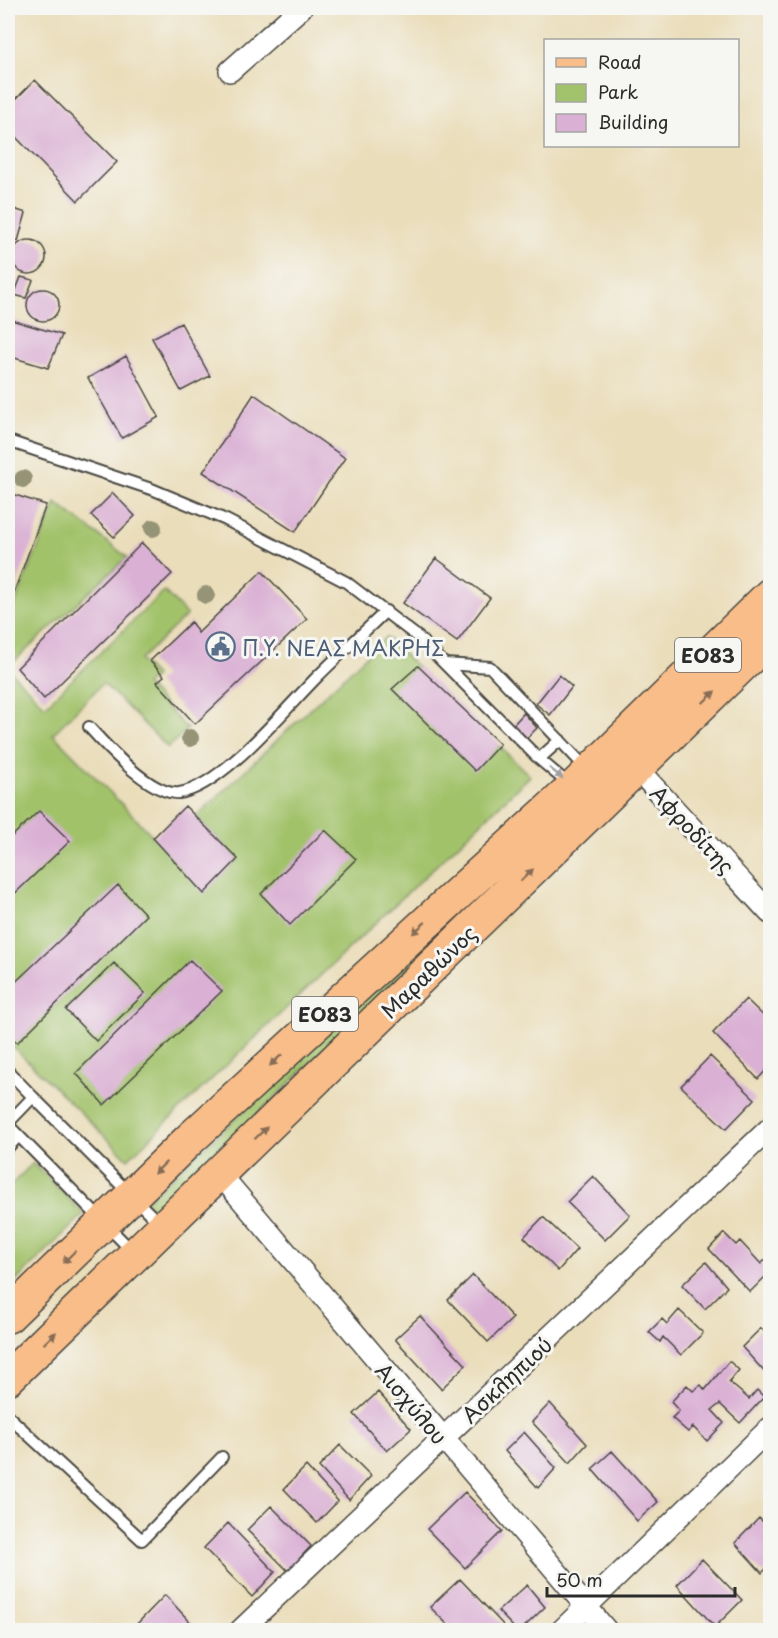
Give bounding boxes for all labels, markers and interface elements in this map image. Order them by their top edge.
legend [544,39,739,147]
text: Road [598,48,642,75]
text: Park [598,78,638,105]
text: Building [598,108,668,135]
public building icon: Π.Υ. ΝΕΑΣ ΜΑΚΡΗΣ [205,631,237,663]
place label: Π.Υ. ΝΕΑΣ ΜΑΚΡΗΣ [242,631,444,663]
road number: ΕΟ83 [675,638,741,672]
one-way arrow [702,690,717,704]
one-way arrow [548,767,564,780]
street label: Αφροδίτης [643,777,743,881]
one-way arrow [520,868,534,882]
street label: Μαραθώνος [373,917,483,1025]
one-way arrow [412,921,427,934]
road number: ΕΟ83 [292,997,358,1031]
one-way arrow [268,1053,283,1067]
one-way arrow [253,1126,267,1140]
one-way arrow [154,1160,168,1174]
one-way arrow [62,1249,76,1263]
street label: Ασκληπιού [453,1328,559,1430]
one-way arrow [42,1331,57,1345]
street label: Αισχύλου [368,1355,456,1451]
scale bar [547,1560,734,1598]
text: 50 m [556,1566,603,1593]

